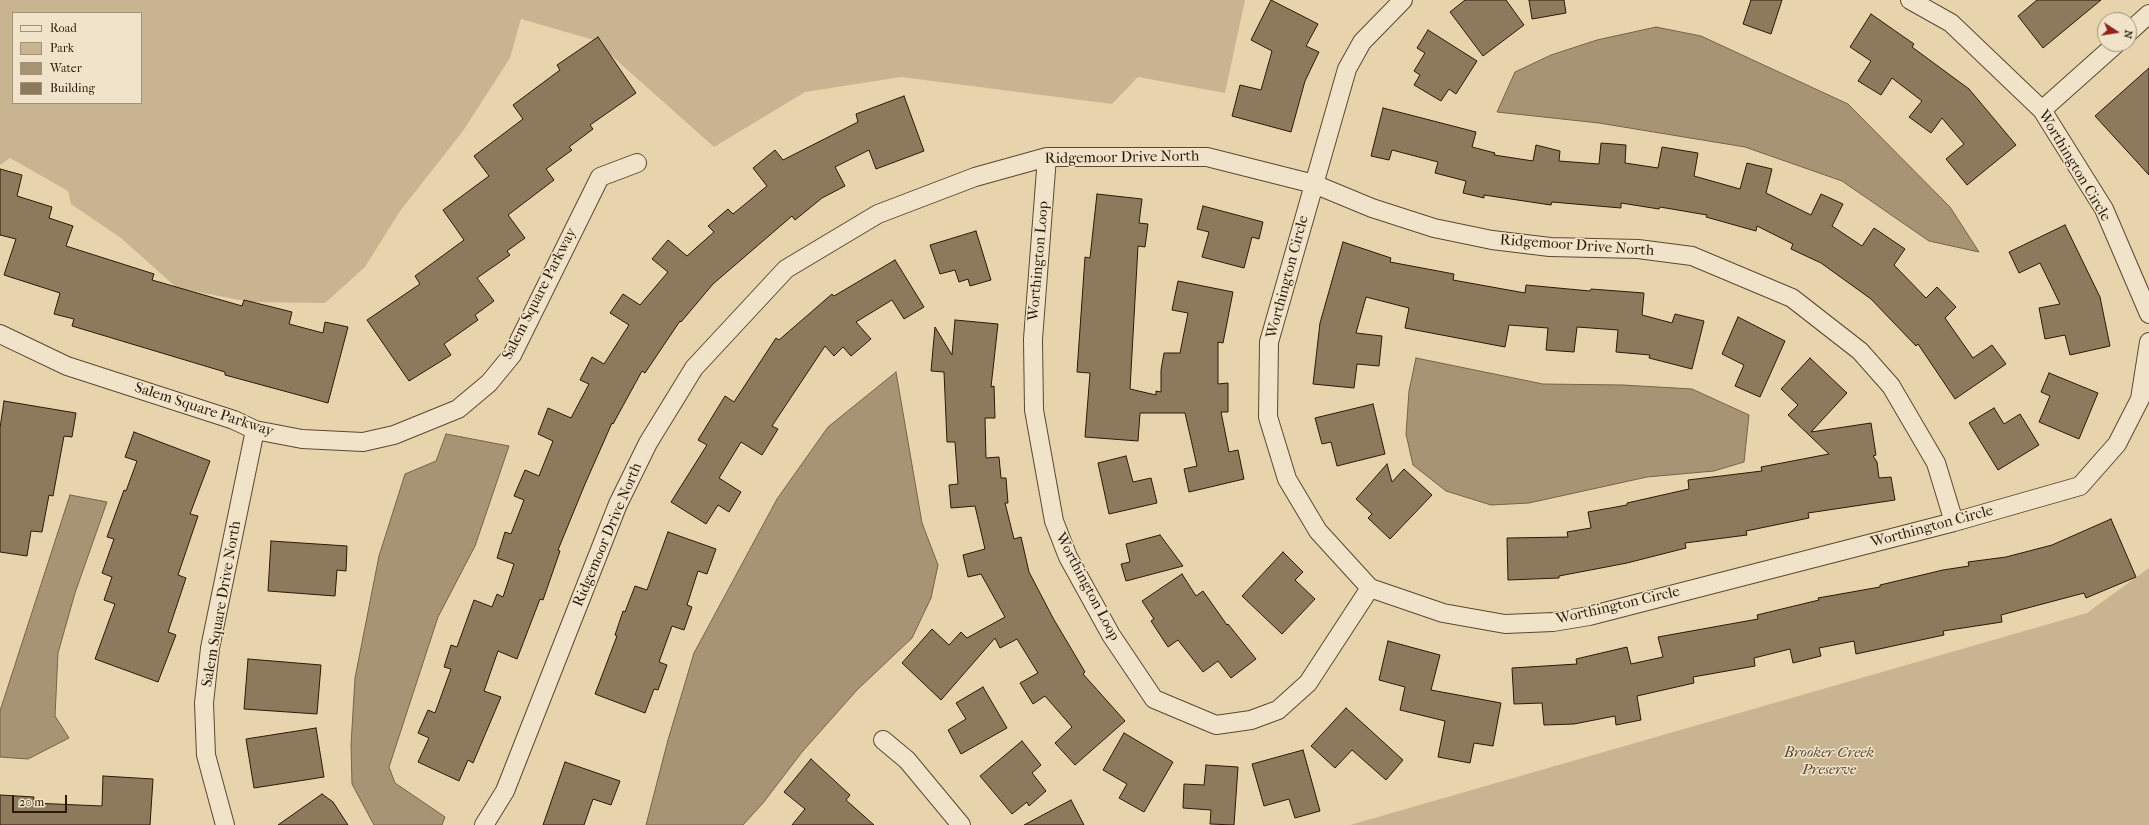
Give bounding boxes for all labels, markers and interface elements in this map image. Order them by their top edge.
legend [12,12,142,104]
north arrow [2097,12,2137,52]
text: Road [50,21,77,35]
text: N [2121,29,2135,40]
text: Park [50,41,74,55]
text: Water [50,61,82,75]
text: Building [50,81,95,95]
street label: Worthington Circle [2034,107,2114,225]
street label: Ridgemoor Drive North [1045,148,1199,168]
street label: Worthington Loop [1025,200,1053,322]
street label: Worthington Circle [1263,214,1313,340]
street label: Salem Square Parkway [499,225,581,363]
street label: Ridgemoor Drive North [1499,232,1655,260]
street label: Salem Square Parkway [132,379,276,441]
street label: Ridgemoor Drive North [570,460,646,610]
street label: Worthington Circle [1869,502,1995,552]
street label: Salem Square Drive North [199,520,245,688]
street label: Worthington Loop [1051,530,1123,644]
street label: Worthington Circle [1554,583,1682,629]
park label: Brooker Creek Preserve [1784,744,1874,779]
scale bar [14,787,69,813]
text: 20 m [19,795,44,809]

